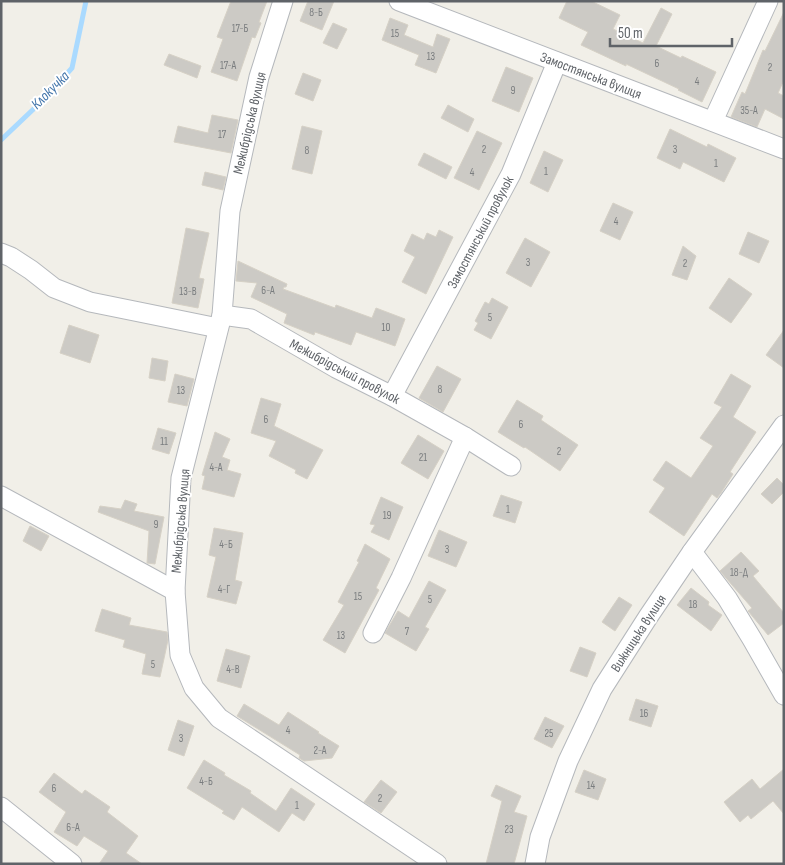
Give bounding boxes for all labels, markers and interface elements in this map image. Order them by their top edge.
house number: 8-Б [309,6,323,19]
scale bar [610,15,732,47]
house number: 17-Б [232,22,248,35]
text: 50 m [618,24,643,43]
house number: 15 [391,27,399,40]
street label: Замостянська вулиця [538,48,644,103]
house number: 13 [427,50,436,63]
house number: 6 [655,57,660,70]
house number: 17-А [220,59,236,72]
house number: 2 [768,61,773,74]
water label: Клокучка [27,67,74,114]
street label: Межибрідська вулиця [229,70,270,176]
house number: 4 [695,75,700,88]
house number: 9 [511,84,516,97]
house number: 35-А [740,104,758,117]
house number: 17 [218,128,227,141]
house number: 2 [482,143,487,156]
house number: 3 [673,143,678,156]
house number: 8 [305,144,310,157]
house number: 1 [714,157,718,170]
house number: 1 [544,165,548,178]
house number: 4 [470,166,475,179]
street label: Замостянський провулок [444,172,518,291]
house number: 4 [614,215,619,228]
house number: 3 [526,256,531,269]
house number: 2 [683,257,688,270]
house number: 6-А [261,284,275,297]
house number: 13-В [179,285,197,298]
house number: 5 [488,311,492,324]
house number: 10 [382,321,390,334]
street label: Межибрідський провулок [287,335,403,408]
house number: 8 [438,383,443,396]
house number: 13 [177,384,186,397]
house number: 6 [264,413,269,426]
house number: 6 [519,418,524,431]
house number: 11 [160,435,168,448]
house number: 2 [557,445,562,458]
house number: 21 [419,451,427,464]
house number: 4-А [209,461,223,474]
street label: Межибрідська вулиця [167,468,194,574]
house number: 1 [506,503,510,516]
house number: 19 [383,509,391,522]
house number: 9 [154,518,159,531]
house number: 4-Б [219,538,233,551]
house number: 3 [445,543,450,556]
house number: 18-Д [730,566,749,579]
house number: 4-Г [218,583,230,596]
house number: 15 [354,590,362,603]
street label: Вижницька вулиця [607,591,670,675]
house number: 5 [428,593,432,606]
house number: 18 [689,598,698,611]
house number: 7 [405,625,410,638]
house number: 13 [337,629,346,642]
house number: 5 [151,658,155,671]
house number: 4-В [226,663,240,676]
house number: 16 [640,707,649,720]
house number: 4 [286,724,291,737]
house number: 25 [545,727,553,740]
house number: 3 [179,732,184,745]
house number: 2-А [313,744,327,757]
house number: 4-Б [199,775,213,788]
house number: 14 [587,779,596,792]
house number: 6 [52,782,57,795]
house number: 2 [378,792,383,805]
house number: 1 [295,799,299,812]
house number: 6-А [66,821,80,834]
house number: 23 [504,823,514,836]

